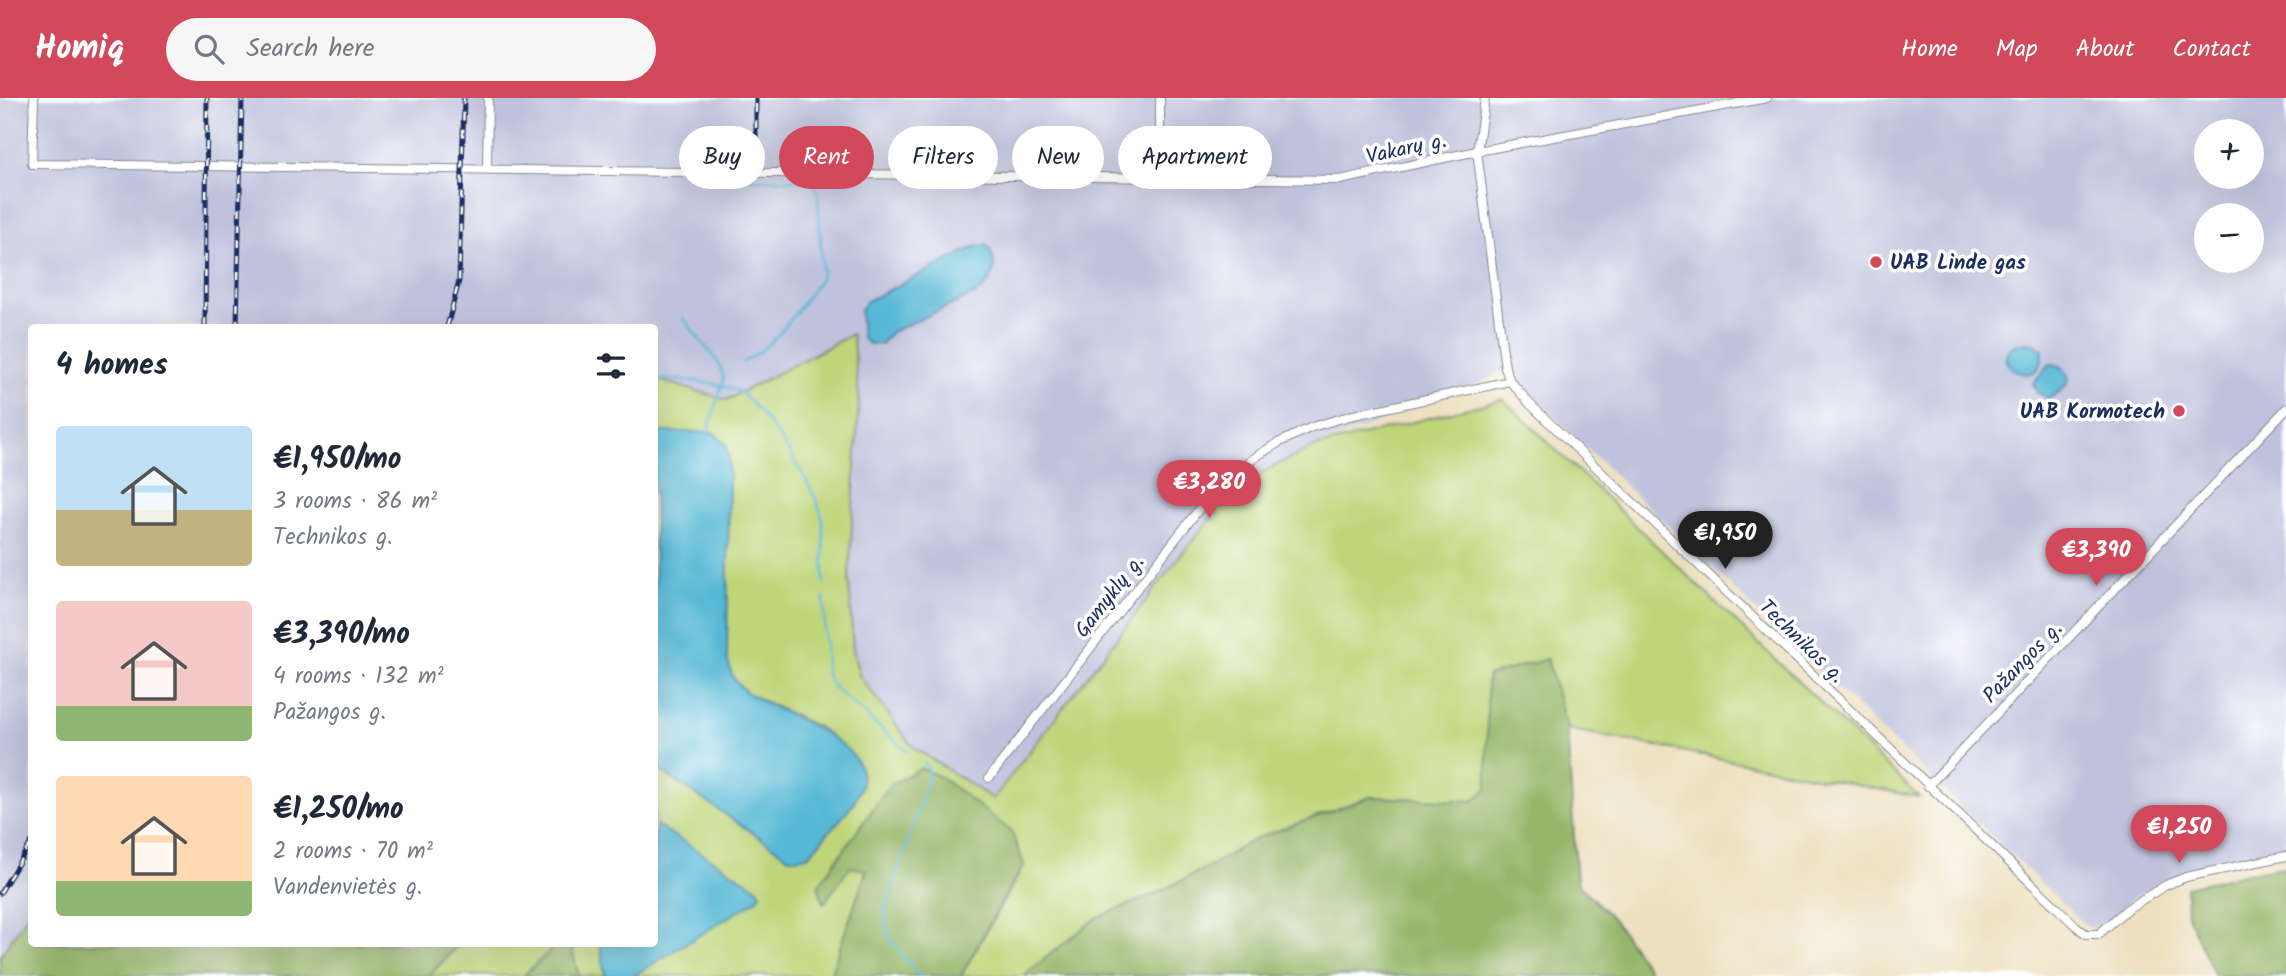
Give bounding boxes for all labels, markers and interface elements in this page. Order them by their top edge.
search box [166,18,656,81]
text: Homiq [35,23,124,76]
text: Search here [246,28,374,70]
icon: search [190,30,228,68]
text: Home [1901,30,1958,69]
text: Map [1996,30,2038,69]
text: About [2076,30,2134,69]
text: Contact [2172,30,2251,69]
map controls [2194,119,2264,273]
button: + [2194,119,2264,189]
street label: Vakarų g. [1363,125,1449,174]
chip: Buy [679,126,765,189]
chip: Rent [779,126,874,189]
chip: Filters [888,126,998,189]
chip: New [1012,126,1104,189]
chip: Apartment [1118,126,1272,189]
button: − [2194,203,2264,273]
place label: UAB Linde gas [1890,247,2026,280]
marker: UAB Linde gas [1868,254,1884,270]
text: 4 homes [56,342,168,390]
icon: filters [592,347,630,385]
place label: UAB Kormotech [2020,396,2165,429]
marker: UAB Kormotech [2171,403,2187,419]
text: €1,950/mo [273,436,401,484]
icon: home [112,454,196,538]
pin: €3,280 [1152,460,1266,520]
text: €3,280 [1173,465,1245,501]
text: 3 rooms · 86 m² [273,484,437,520]
pin: €1,950 [1668,512,1782,571]
text: €1,950 [1694,516,1756,552]
text: Technikos g. [273,520,393,556]
pin: €3,390 [2039,528,2153,588]
text: €3,390 [2061,533,2131,569]
street label: Gamyklų g. [1067,548,1153,646]
street label: Technikos g. [1750,592,1852,692]
text: €3,390/mo [273,611,410,659]
street label: Pažangos g. [1975,614,2071,712]
icon: home [112,629,196,713]
text: 4 rooms · 132 m² [273,659,444,695]
text: Pažangos g. [273,695,386,731]
text: €1,250/mo [273,786,404,834]
icon: home [112,804,196,888]
pin: €1,250 [2122,806,2236,865]
text: €1,250 [2147,810,2211,846]
text: 2 rooms · 70 m² [273,834,433,870]
text: Vandenvietės g. [273,870,422,906]

